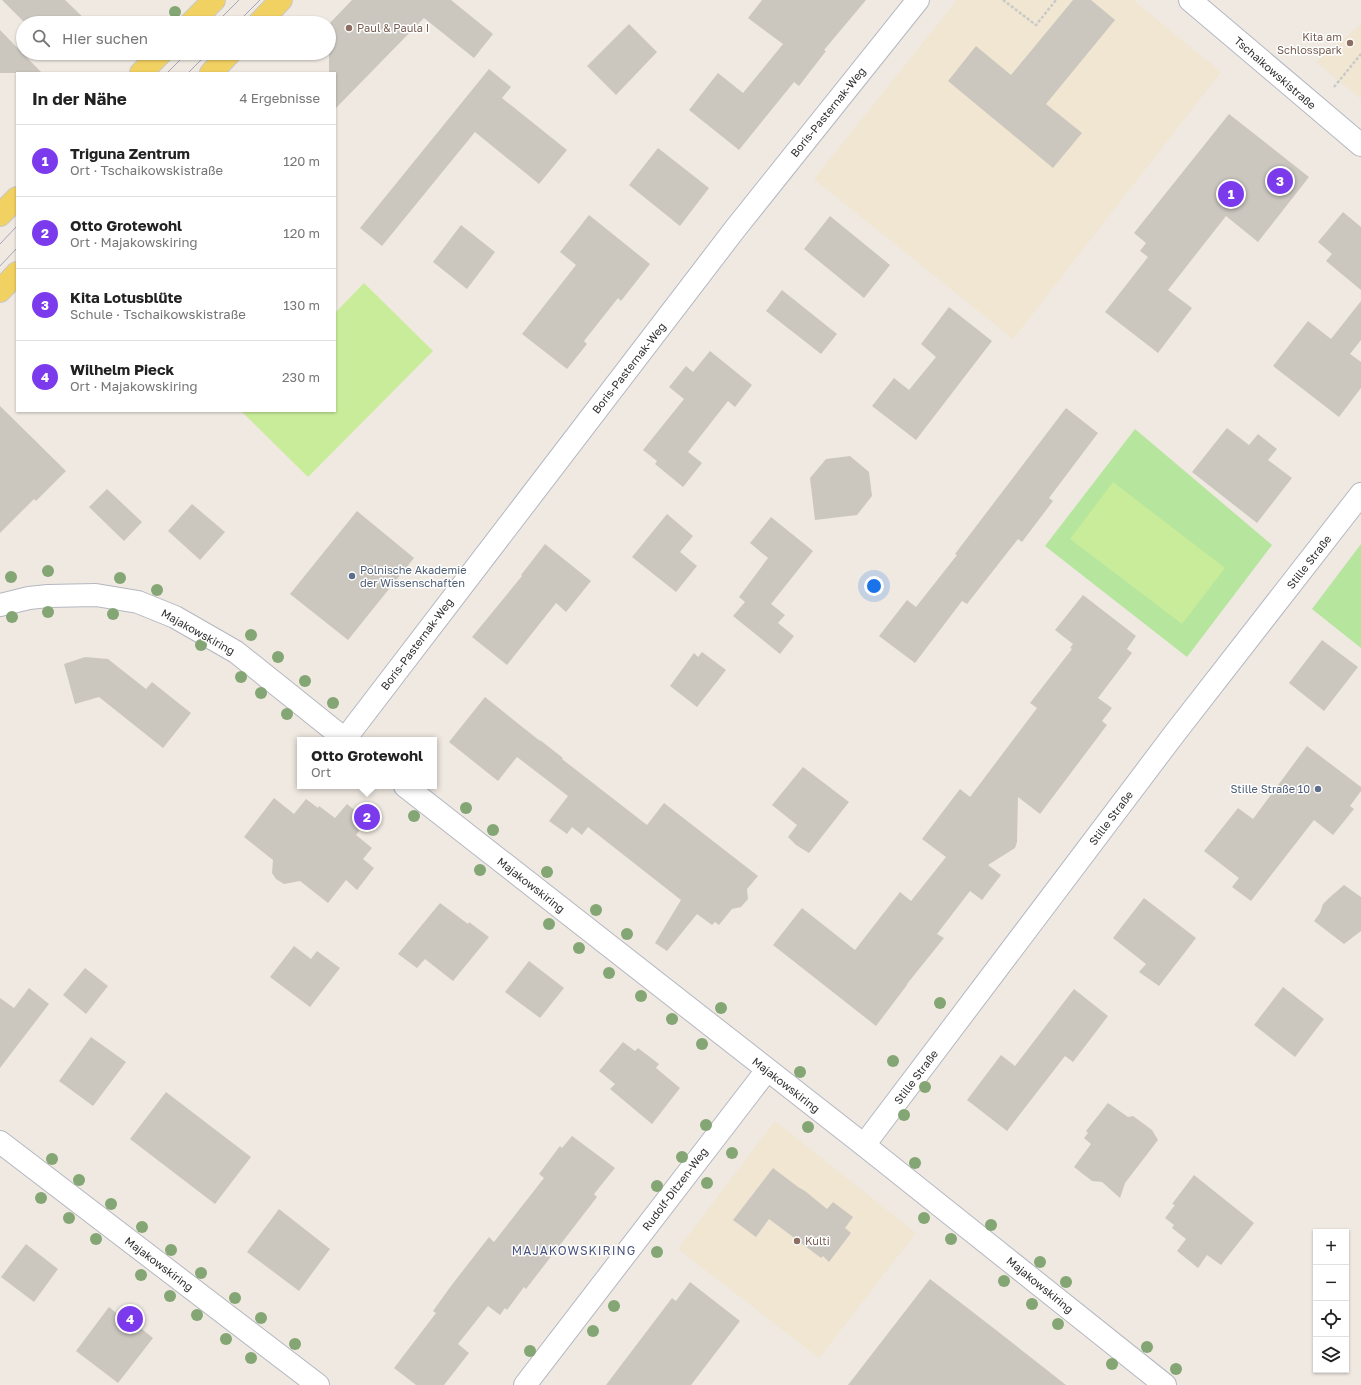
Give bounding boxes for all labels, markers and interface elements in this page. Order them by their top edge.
search box [16,16,336,60]
place label: Paul & Paula I [357,21,429,34]
marker: Paul & Paula I [344,23,354,33]
icon: search [30,27,52,49]
text: Hier suchen [62,29,148,47]
place label: Kita am Schlosspark [1277,30,1342,56]
street label: Tschaikowskistraße [1232,34,1319,112]
marker: Kita am Schlosspark [1345,38,1355,48]
street label: Boris-Pasternak-Weg [787,64,868,159]
text: In der Nähe [32,88,127,109]
text: 4 Ergebnisse [240,90,320,106]
text: Triguna Zentrum [70,144,190,162]
text: 1 [42,153,48,169]
text: 120 m [283,153,320,169]
text: Ort · Tschaikowskistraße [70,162,223,178]
pin: 3 [1267,166,1293,196]
pin: 1 [1218,179,1244,209]
text: Otto Grotewohl [70,216,182,234]
text: 2 [41,225,49,241]
text: 120 m [283,225,320,241]
text: Ort · Majakowskiring [70,234,197,250]
text: Kita Lotusblüte [70,288,182,306]
text: 3 [41,297,49,313]
text: 130 m [283,297,320,313]
text: Schule · Tschaikowskistraße [70,306,246,322]
street label: Boris-Pasternak-Weg [589,320,668,416]
text: Wilhelm Pieck [70,360,174,378]
text: 4 [41,369,49,385]
text: 230 m [282,369,320,385]
text: Ort · Majakowskiring [70,378,197,394]
street label: Stille Straße [1284,532,1334,591]
place label: Polnische Akademie der Wissenschaften [360,563,467,589]
marker: Polnische Akademie der Wissenschaften [347,571,357,581]
your location [864,576,884,596]
street label: Boris-Pasternak-Weg [378,595,455,692]
street label: Majakowskiring [159,606,237,657]
popup [297,737,437,789]
text: Otto Grotewohl [311,746,423,764]
text: Ort [311,764,331,780]
place label: Stille Straße 10 [1230,782,1310,795]
marker: Stille Straße 10 [1313,784,1323,794]
street label: Stille Straße [1086,788,1135,847]
pin: 2 [354,802,380,832]
street label: Majakowskiring [495,854,568,915]
street label: Stille Straße [891,1047,940,1106]
street label: Majakowskiring [750,1054,823,1115]
street label: Rudolf-Ditzen-Weg [639,1145,710,1233]
map controls [1313,1229,1349,1373]
button: + [1313,1229,1349,1265]
street label: Majakowskiring [123,1234,196,1293]
place label: Kulti [805,1234,830,1247]
marker: Kulti [792,1236,802,1246]
district label: MAJAKOWSKIRING [512,1243,636,1258]
street label: Majakowskiring [1004,1254,1076,1315]
button: − [1313,1265,1349,1301]
button: locate [1313,1301,1349,1337]
pin: 4 [117,1304,143,1334]
button: layers [1313,1337,1349,1373]

